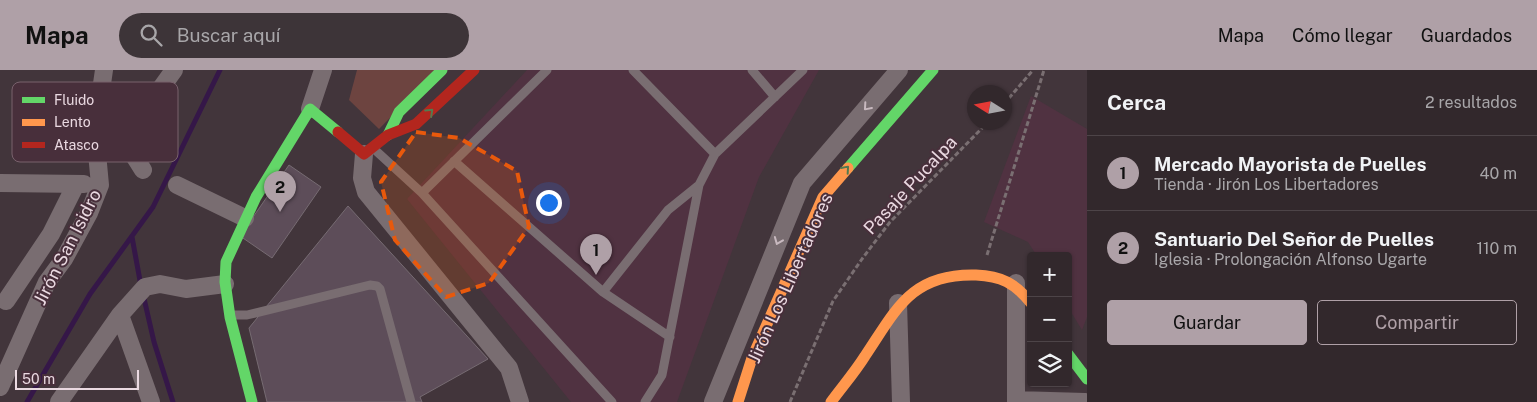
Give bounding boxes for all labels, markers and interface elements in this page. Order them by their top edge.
search box [119,13,469,58]
text: Mapa [25,21,89,49]
icon: search [137,21,165,49]
text: Buscar aquí [177,24,280,46]
text: Mapa [1218,25,1264,46]
text: Cómo llegar [1292,25,1393,46]
text: Guardados [1421,25,1512,46]
legend [12,82,178,162]
north arrow [967,85,1012,130]
text: Cerca [1107,90,1166,115]
text: Fluido [54,92,94,108]
text: 2 resultados [1425,93,1517,112]
one-way arrow [864,101,873,110]
one-way arrow [424,108,433,117]
text: Lento [54,114,91,130]
street label: Pasaje Pucalpa [859,131,961,239]
text: Atasco [54,137,99,153]
text: Mercado Mayorista de Puelles [1154,153,1427,175]
text: 1 [1120,164,1126,183]
text: 40 m [1479,164,1517,183]
one-way arrow [841,166,849,175]
pin: 2 [264,171,296,212]
text: Tienda · Jirón Los Libertadores [1154,175,1379,194]
street label: Jirón San Isidro [29,186,105,308]
your location [536,190,562,216]
street label: Jirón Los Libertadores [743,190,837,366]
text: Santuario Del Señor de Puelles [1154,228,1434,250]
pin: 1 [580,234,612,275]
one-way arrow [774,236,785,245]
text: 2 [1118,239,1128,258]
text: 110 m [1476,239,1517,258]
text: Iglesia · Prolongación Alfonso Ugarte [1154,250,1427,269]
map controls [1027,252,1072,387]
button: + [1027,252,1072,297]
button: − [1027,297,1072,342]
button: Guardar [1107,300,1307,345]
button: Compartir [1317,300,1517,345]
button: layers [1027,342,1072,387]
scale bar [15,367,139,390]
text: 50 m [22,371,55,387]

